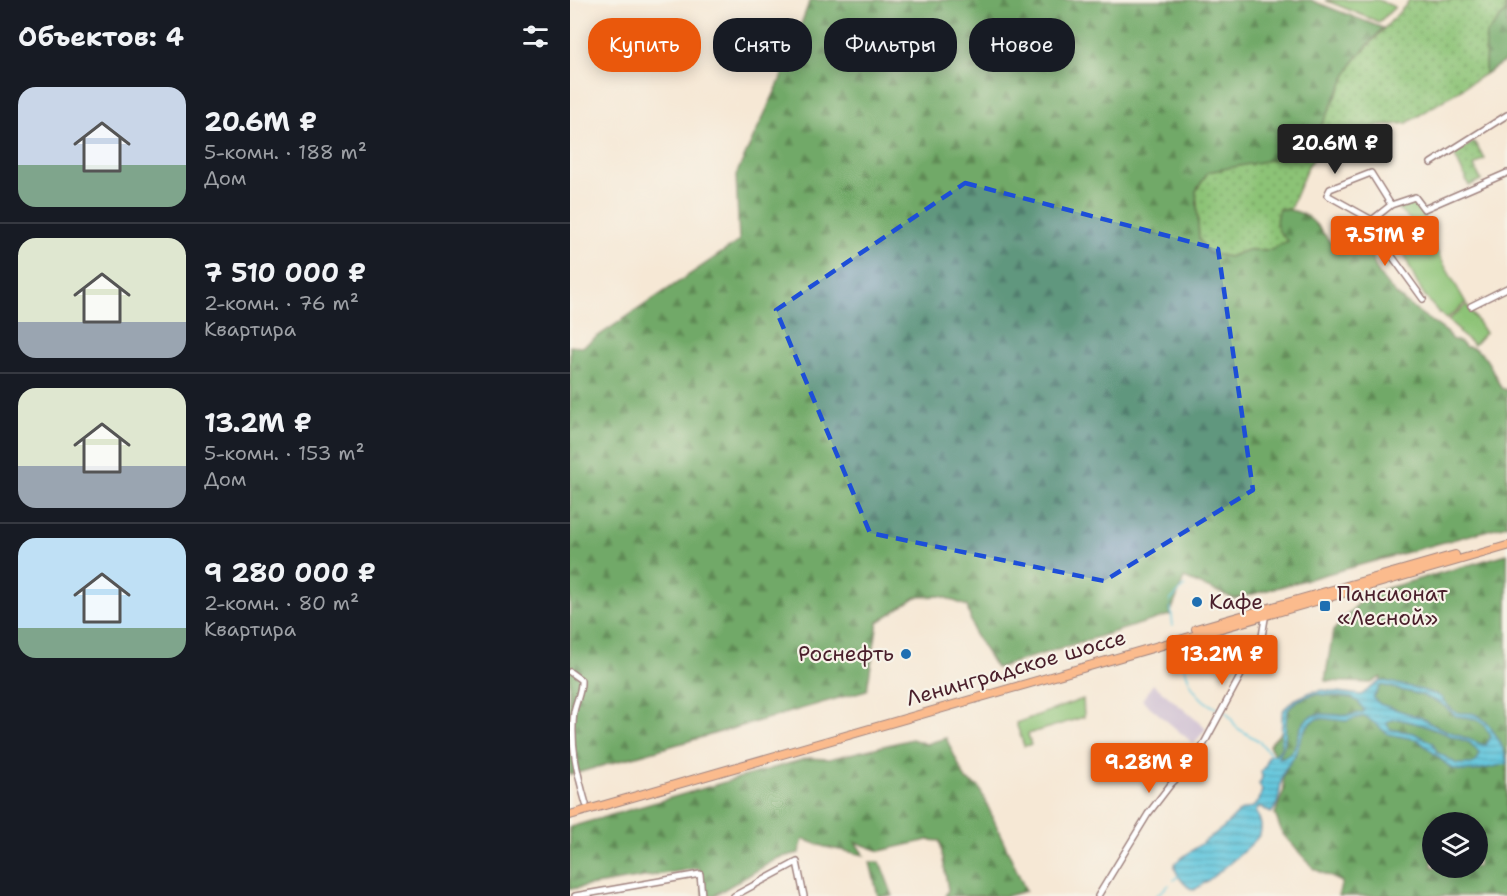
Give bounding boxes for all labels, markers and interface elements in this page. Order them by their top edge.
chip: Купить [588,18,701,72]
chip: Снять [713,18,812,72]
chip: Фильтры [824,18,957,72]
chip: Новое [969,18,1075,72]
text: Объектов: 4 [18,19,184,54]
icon: filters [519,20,552,53]
text: 20.6M ₽ [204,104,317,139]
icon: home [66,111,138,183]
pin: 20.6M ₽ [1280,124,1390,175]
text: 20.6M ₽ [1291,130,1379,156]
text: 5-комн. · 188 m² [204,139,367,165]
text: Дом [204,165,246,191]
pin: 7.51M ₽ [1330,216,1440,267]
text: 7.51M ₽ [1345,222,1425,248]
text: 7 510 000 ₽ [204,255,366,290]
icon: home [66,262,138,334]
text: 2-комн. · 76 m² [204,290,359,316]
text: Квартира [204,316,296,342]
text: 13.2M ₽ [204,405,312,440]
icon: home [66,412,138,484]
text: 5-комн. · 153 m² [204,440,365,466]
text: Дом [204,466,246,492]
text: 9 280 000 ₽ [204,555,376,590]
icon: home [66,562,138,634]
place label: Пансионат «Лесной» [1337,580,1448,632]
place label: Кафе [1209,588,1263,616]
text: 2-комн. · 80 m² [204,590,359,616]
marker: Кафе [1190,595,1204,609]
marker: Пансионат «Лесной» [1318,599,1332,613]
text: Квартира [204,616,296,642]
street label: Ленинградское шоссе [903,623,1129,713]
pin: 13.2M ₽ [1167,635,1277,686]
place label: Роснефть [798,640,894,668]
text: 13.2M ₽ [1181,641,1263,667]
marker: Роснефть [899,647,913,661]
pin: 9.28M ₽ [1094,743,1204,794]
text: 9.28M ₽ [1105,749,1193,775]
map controls [1422,812,1488,878]
button: layers [1422,812,1488,878]

